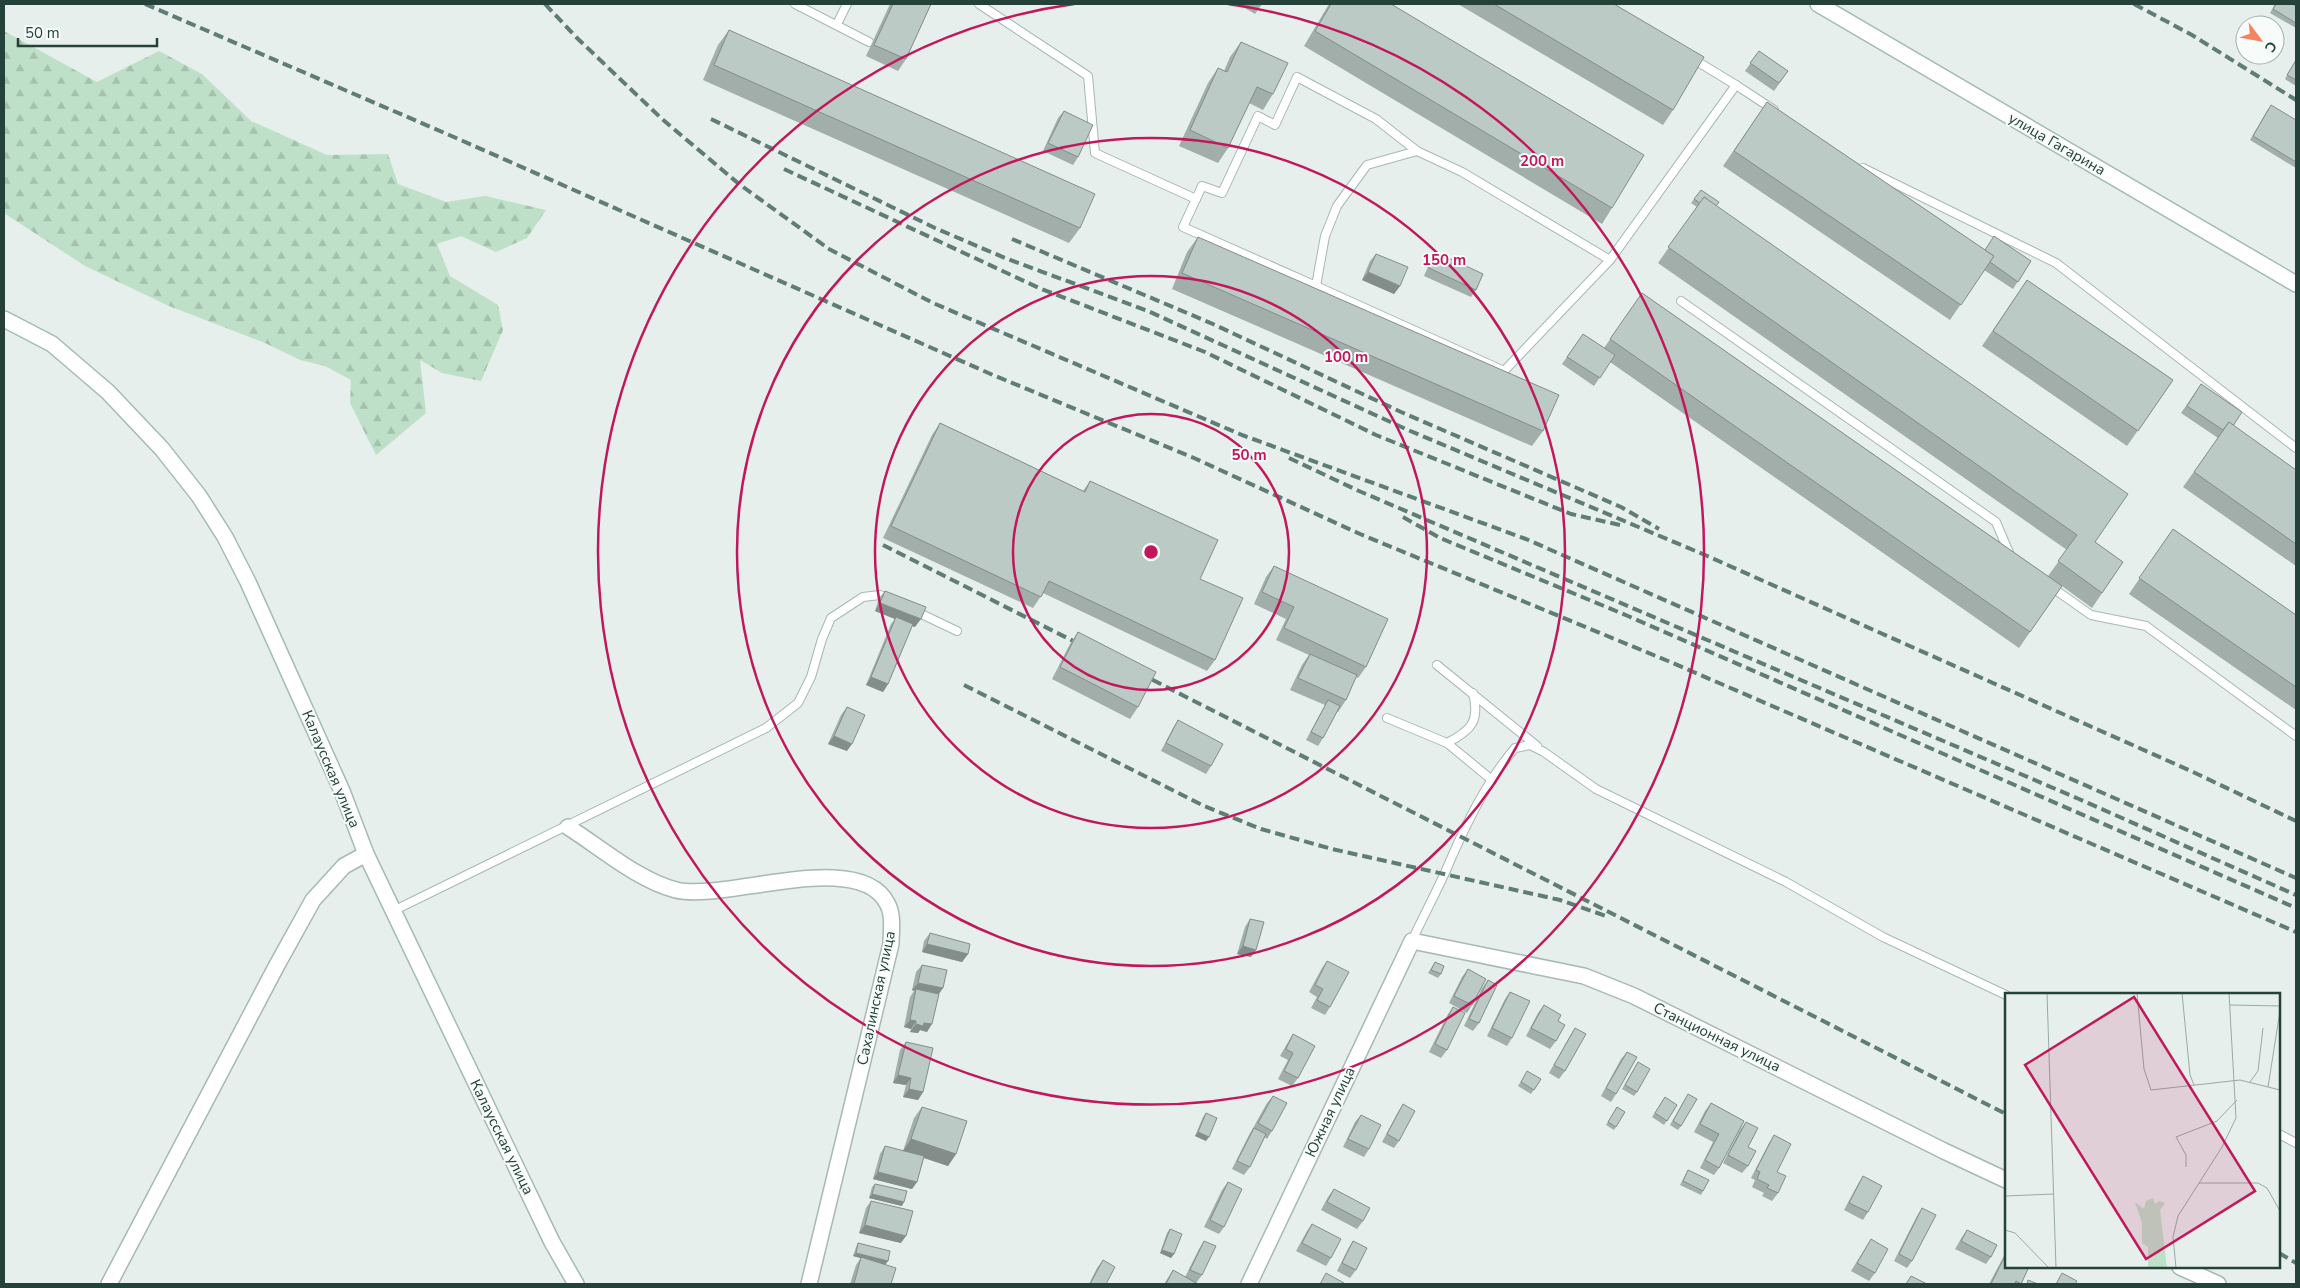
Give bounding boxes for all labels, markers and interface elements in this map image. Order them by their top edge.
scale bar [18,15,156,47]
north arrow [2235,15,2285,65]
text: 50 m [25,23,60,43]
text: С [2260,38,2281,56]
street label: улица Гагарина [2005,108,2109,180]
text: 200 m [1520,151,1564,171]
text: 150 m [1422,250,1466,270]
text: 100 m [1324,347,1368,367]
text: 50 m [1231,445,1267,465]
centre of rings [1142,543,1160,561]
street label: Калаусская улица [297,707,365,831]
street label: Сахалинская улица [852,929,900,1067]
inset map [2005,993,2280,1268]
street label: Станционная улица [1650,997,1784,1077]
street label: Южная улица [1300,1064,1360,1160]
street label: Калаусская улица [465,1076,539,1198]

